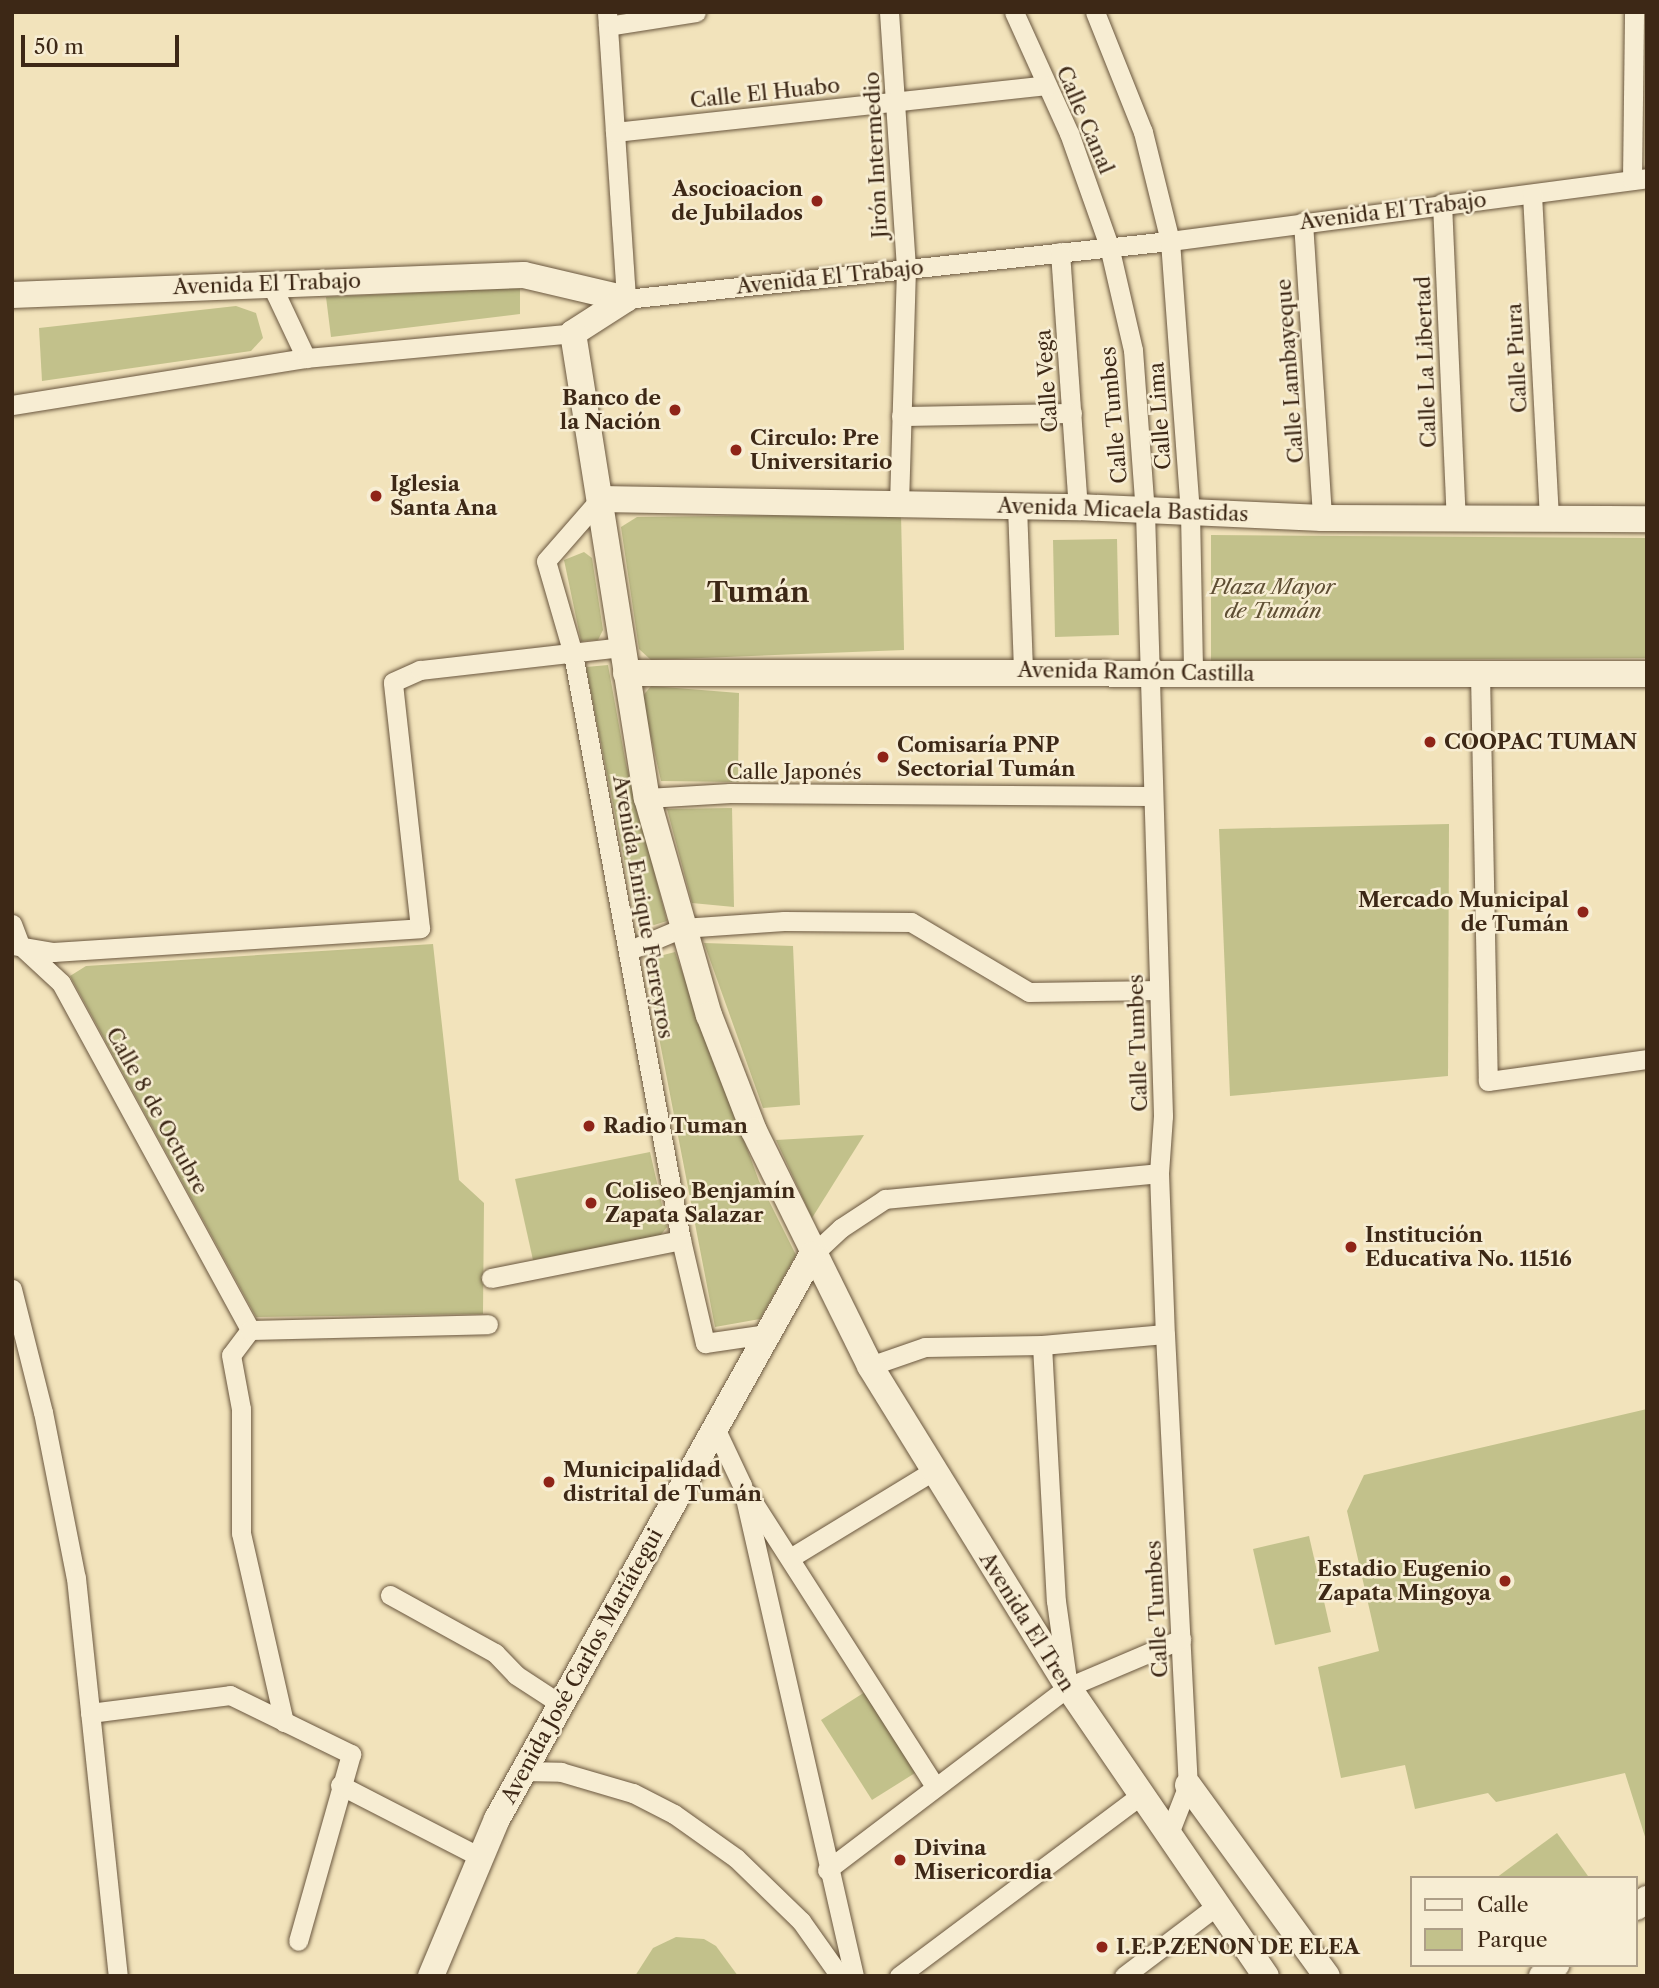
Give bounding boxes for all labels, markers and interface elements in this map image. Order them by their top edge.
scale bar [24,21,182,65]
text: 50 m [34,34,84,59]
street label: Calle Canal [1051,62,1119,178]
street label: Jirón Intermedio [859,71,893,239]
street label: Calle El Huabo [689,73,841,113]
place label: Asocioacion de Jubilados [671,176,803,226]
street label: Avenida El Trabajo [1298,187,1488,235]
marker: Asocioacion de Jubilados [809,193,825,209]
street label: Avenida El Trabajo [735,255,925,299]
street label: Avenida El Trabajo [172,268,362,300]
street label: Calle La Libertad [1410,275,1442,449]
street label: Calle Lambayeque [1271,278,1309,464]
street label: Calle Piura [1502,302,1532,414]
street label: Calle Vega [1031,328,1063,434]
street label: Calle Tumbes [1095,345,1133,485]
street label: Calle Lima [1144,361,1176,471]
place label: Banco de la Nación [559,385,661,435]
marker: Banco de la Nación [667,402,683,418]
place label: Circulo: Pre Universitario [750,425,892,475]
marker: Circulo: Pre Universitario [728,442,744,458]
place label: Iglesia Santa Ana [390,471,498,521]
marker: Iglesia Santa Ana [368,488,384,504]
street label: Avenida Micaela Bastidas [997,493,1249,527]
park label: Plaza Mayor de Tumán [1211,574,1335,624]
district label: Tumán [707,575,809,609]
street label: Avenida Ramón Castilla [1017,657,1255,687]
place label: COOPAC TUMAN [1444,729,1638,755]
place label: Comisaría PNP Sectorial Tumán [897,732,1076,782]
marker: COOPAC TUMAN [1422,734,1438,750]
marker: Comisaría PNP Sectorial Tumán [875,749,891,765]
street label: Calle Japonés [726,759,862,785]
street label: Avenida Enrique Ferreyros [607,773,679,1041]
place label: Mercado Municipal de Tumán [1358,887,1569,937]
marker: Mercado Municipal de Tumán [1575,904,1591,920]
street label: Calle Tumbes [1123,974,1153,1112]
street label: Calle 8 de Octubre [101,1023,213,1199]
place label: Radio Tuman [603,1113,748,1139]
marker: Radio Tuman [581,1118,597,1134]
place label: Coliseo Benjamín Zapata Salazar [605,1178,795,1228]
marker: Coliseo Benjamín Zapata Salazar [583,1195,599,1211]
place label: Institución Educativa No. 11516 [1365,1222,1572,1272]
marker: Institución Educativa No. 11516 [1343,1239,1359,1255]
place label: Municipalidad distrital de Tumán [563,1457,762,1507]
marker: Municipalidad distrital de Tumán [541,1474,557,1490]
street label: Avenida José Carlos Mariátegui [496,1524,668,1808]
street label: Calle Tumbes [1141,1539,1173,1679]
street label: Avenida El Tren [974,1547,1080,1697]
place label: Estadio Eugenio Zapata Mingoya [1317,1556,1491,1606]
marker: Estadio Eugenio Zapata Mingoya [1497,1573,1513,1589]
place label: Divina Misericordia [914,1835,1052,1885]
marker: Divina Misericordia [892,1852,908,1868]
legend [1410,1876,1638,1967]
text: Calle [1477,1892,1529,1917]
text: Parque [1477,1927,1548,1952]
place label: I.E.P.ZENON DE ELEA [1116,1934,1360,1960]
marker: I.E.P.ZENON DE ELEA [1094,1939,1110,1955]

